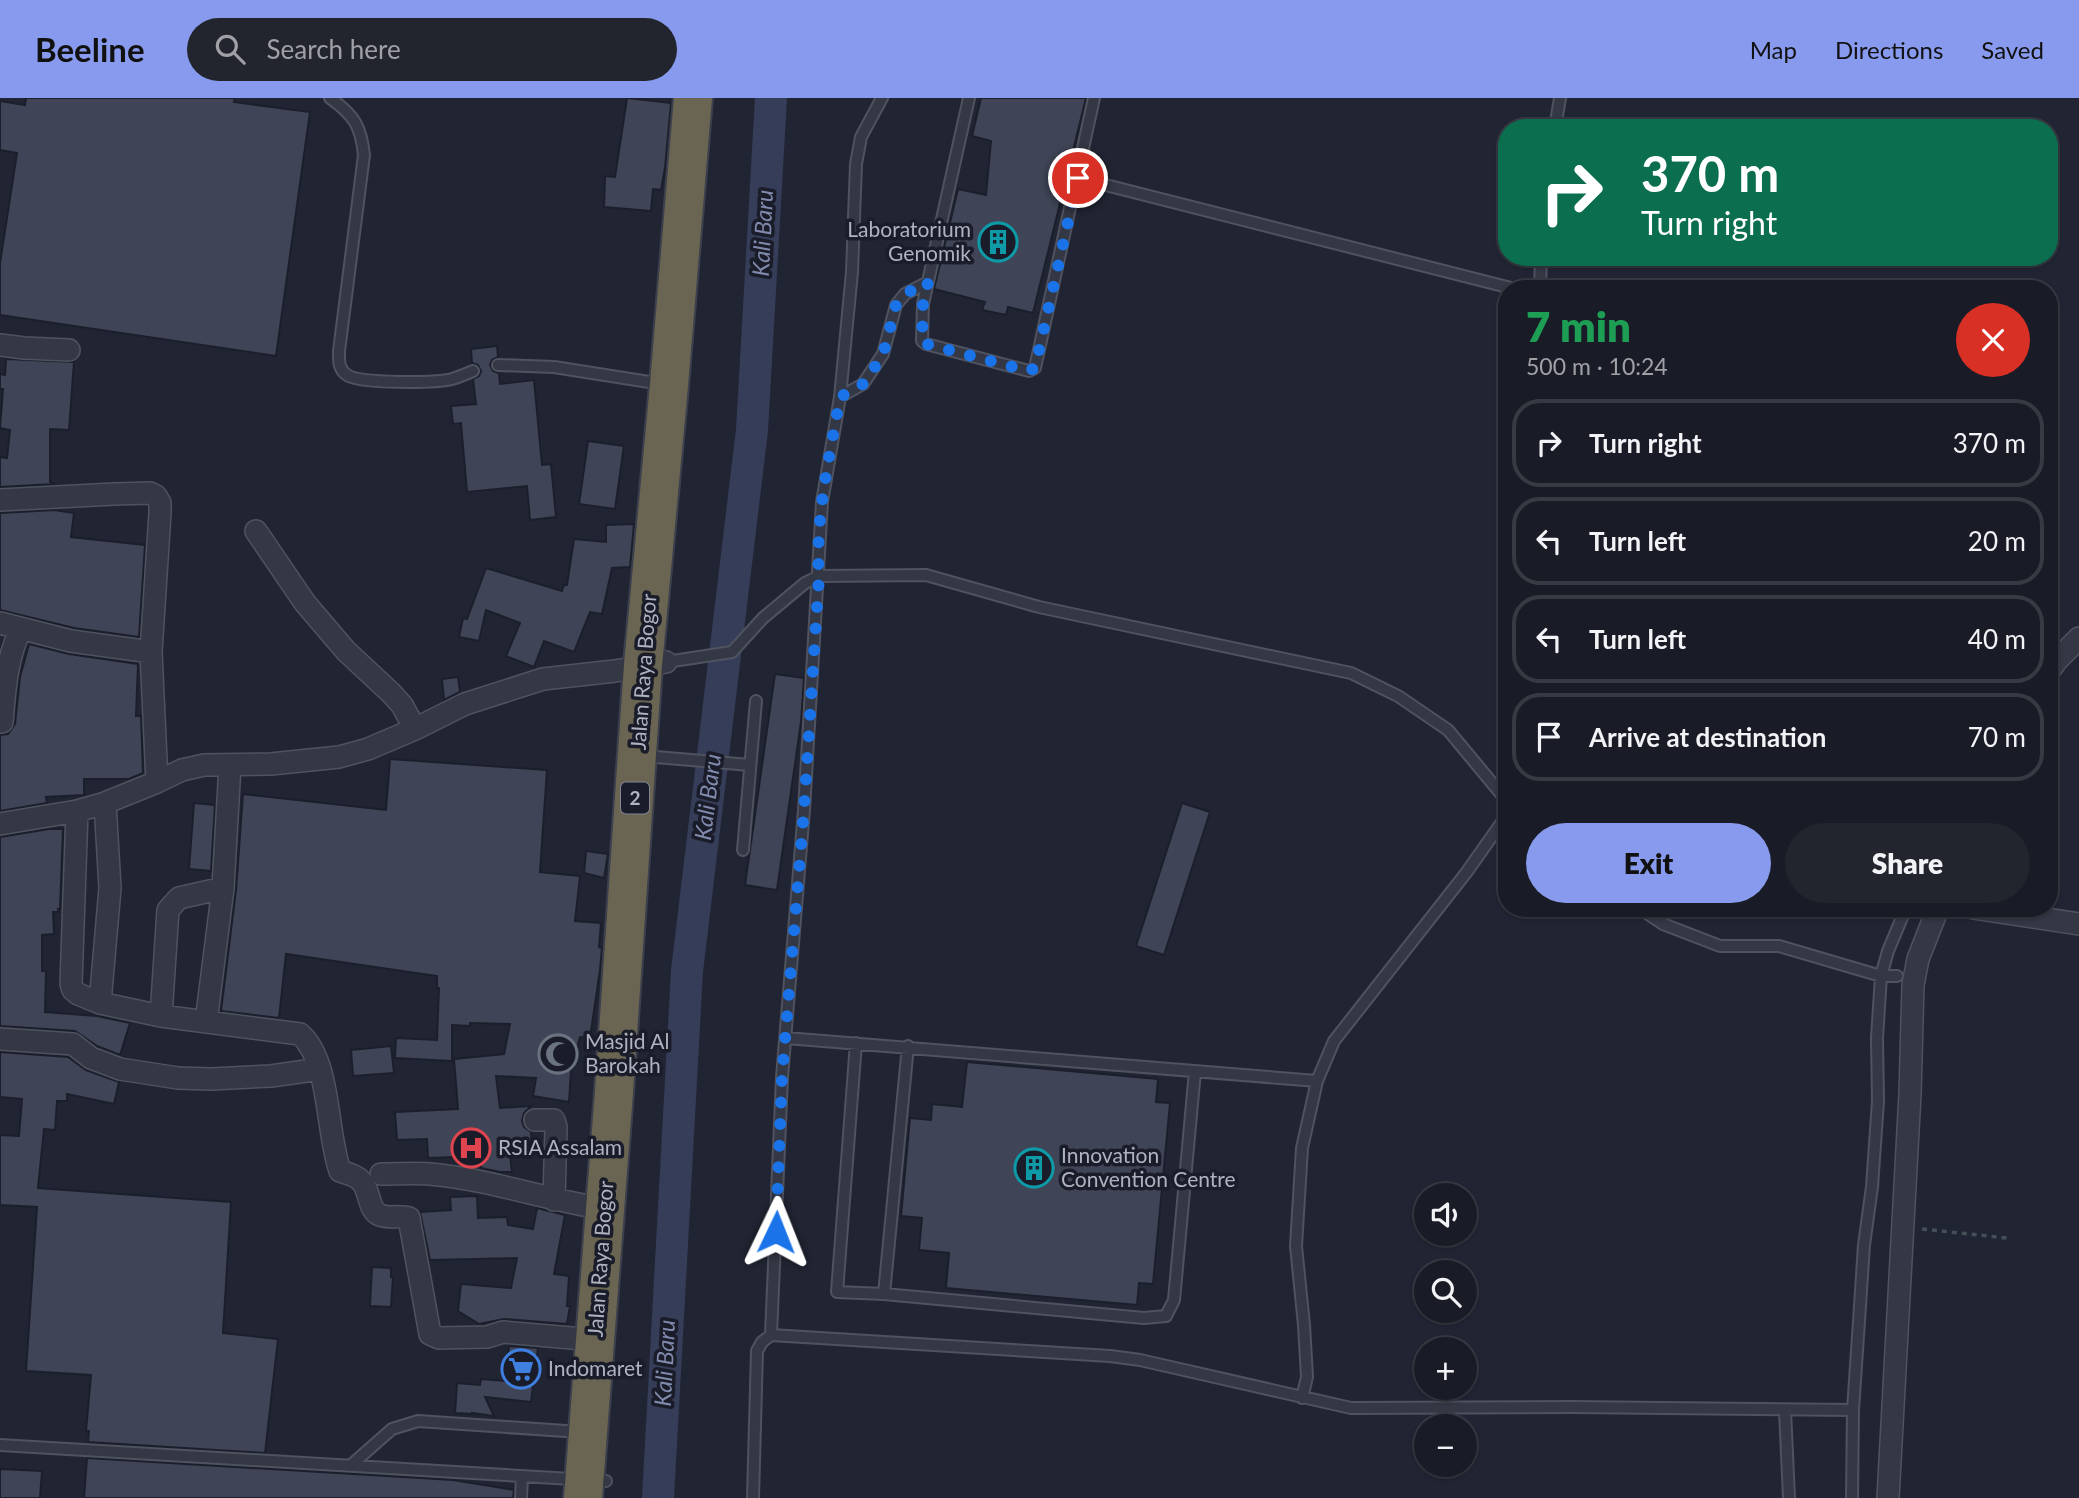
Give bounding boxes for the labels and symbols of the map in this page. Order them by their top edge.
pin [1048,148,1108,208]
water label: Kali Baru [746,189,778,277]
place label: Laboratorium Genomik [847,216,971,265]
building icon: Laboratorium Genomik [977,221,1019,263]
street label: Jalan Raya Bogor [625,593,660,751]
water label: Kali Baru [688,752,726,842]
road number: 2 [621,782,649,814]
place label: Masjid Al Barokah [585,1028,669,1077]
mosque icon: Masjid Al Barokah [537,1033,579,1075]
hospital icon: RSIA Assalam [450,1127,492,1169]
place label: RSIA Assalam [498,1134,622,1159]
place label: Innovation Convention Centre [1061,1142,1236,1191]
building icon: Innovation Convention Centre [1013,1147,1055,1189]
street label: Jalan Raya Bogor [582,1180,617,1338]
position arrow [739,1195,813,1269]
water label: Kali Baru [648,1319,680,1407]
supermarket icon: Indomaret [500,1348,542,1390]
place label: Indomaret [548,1355,643,1380]

